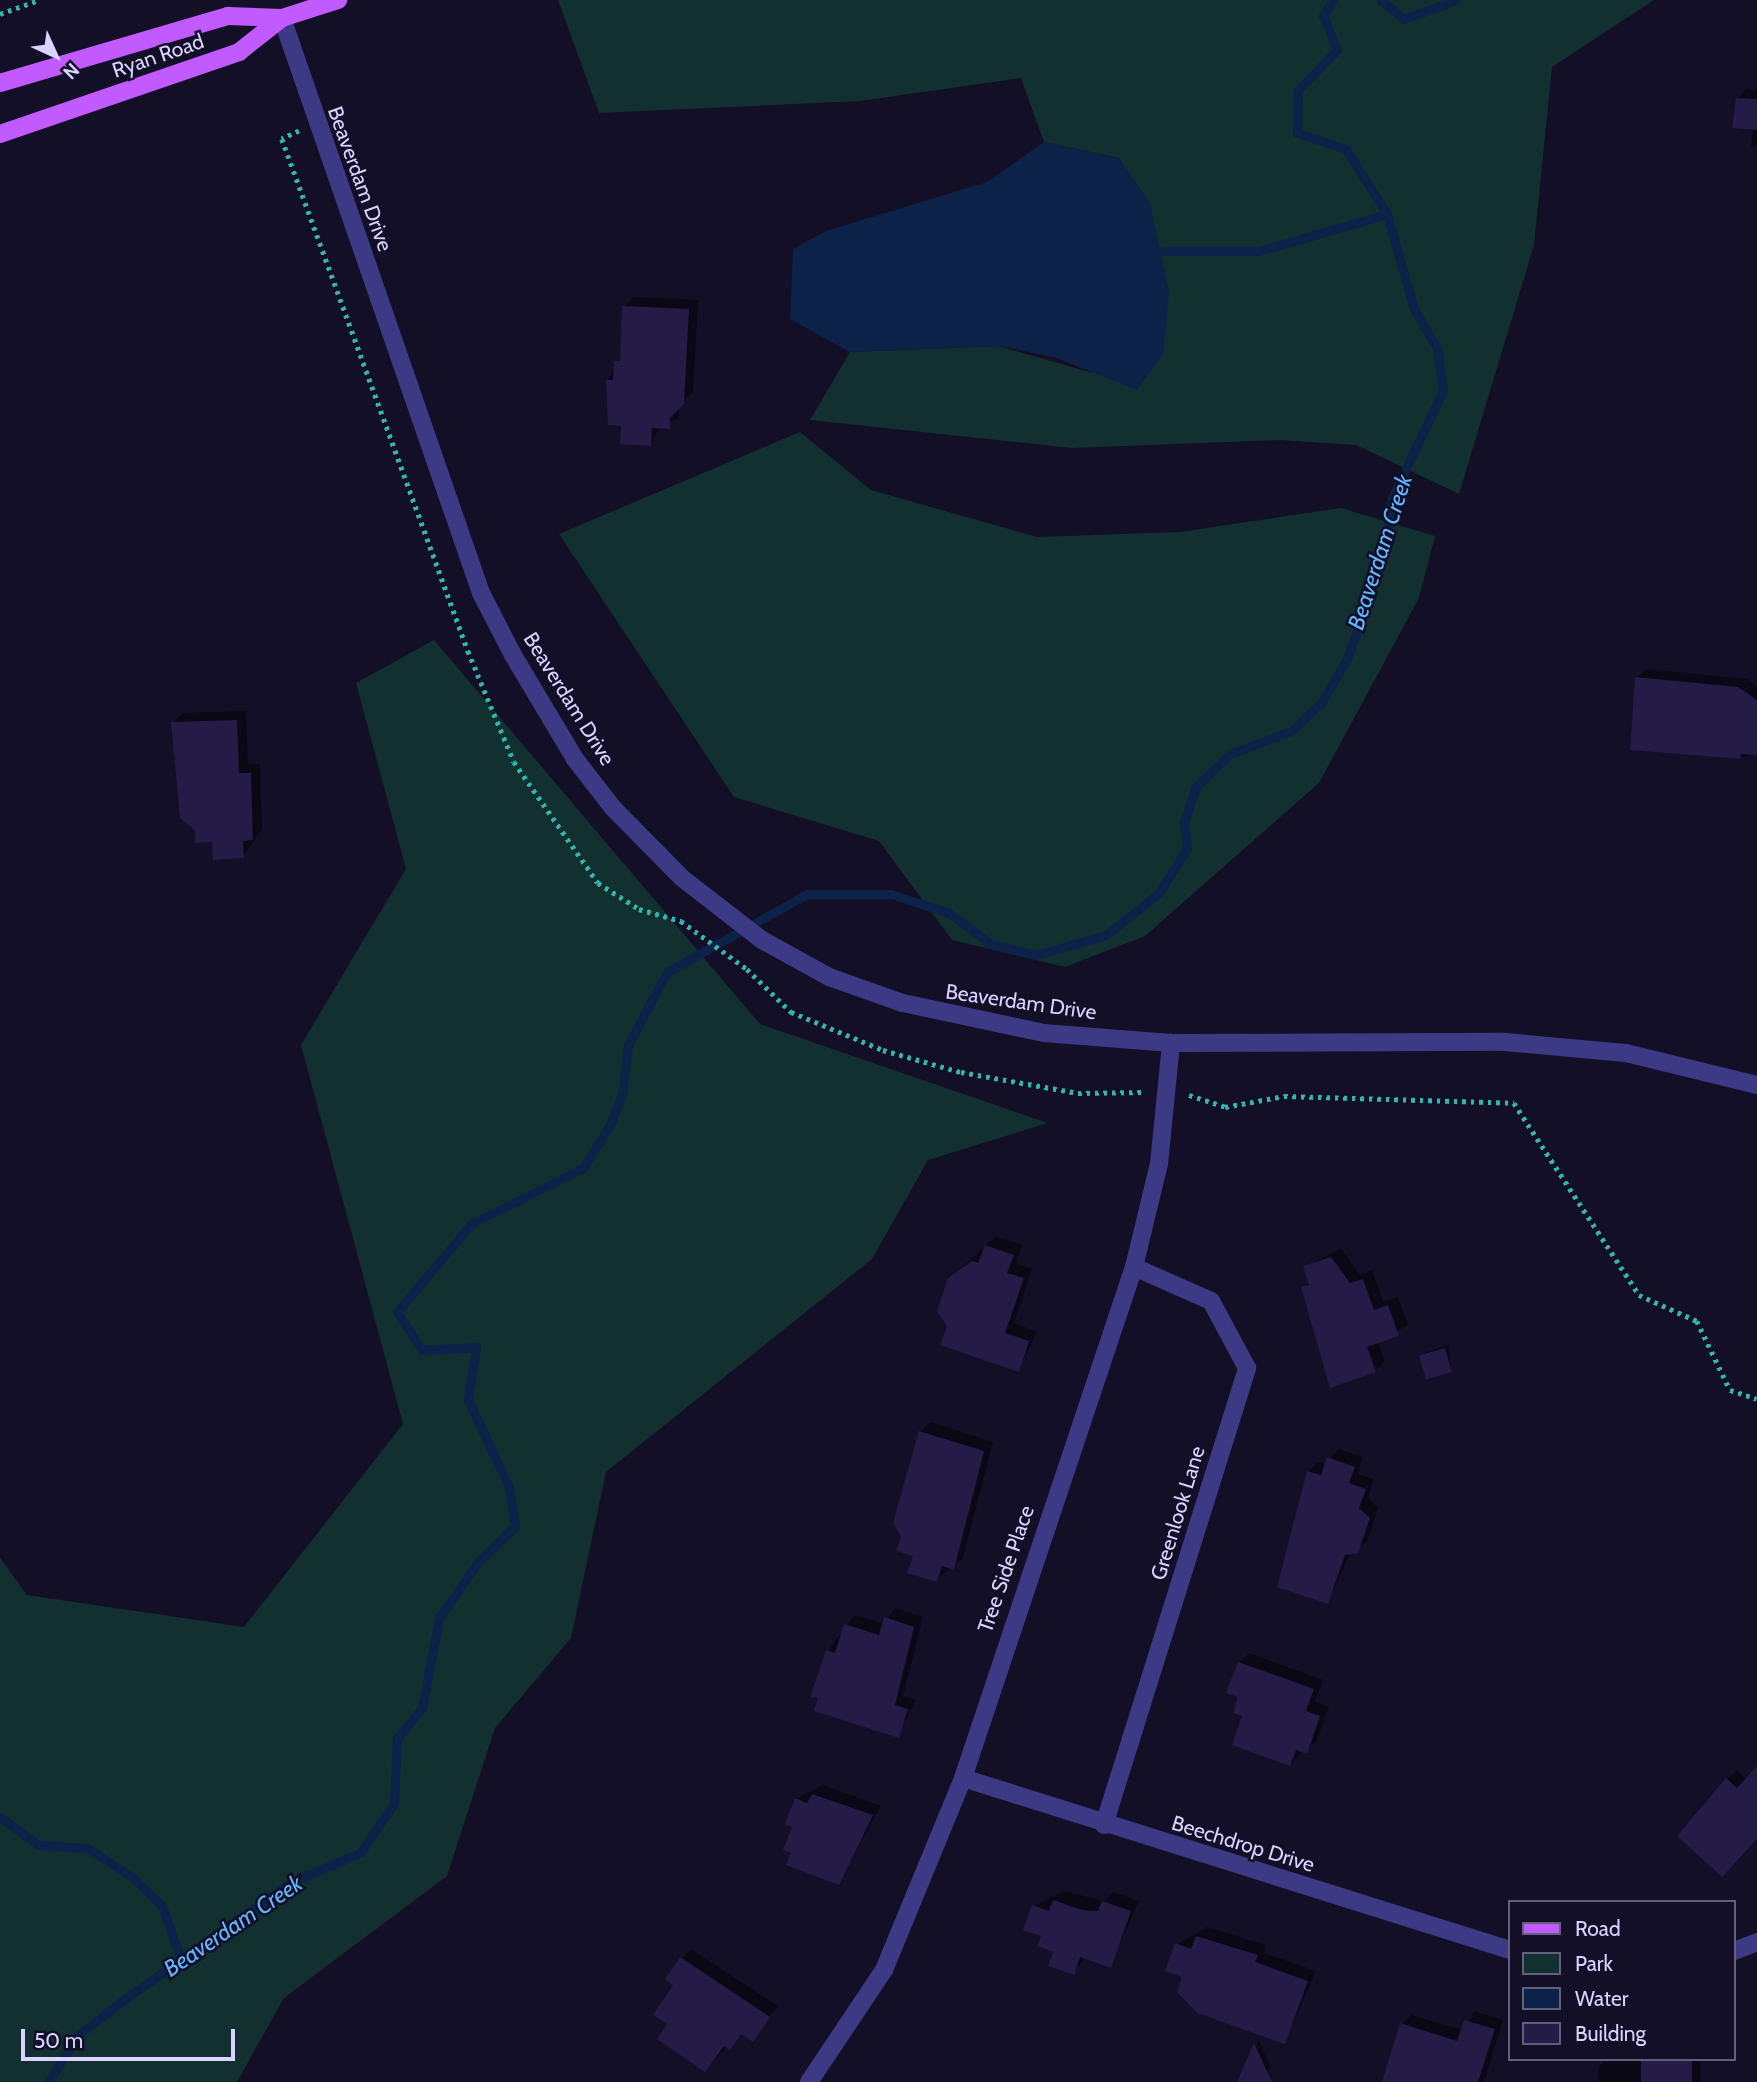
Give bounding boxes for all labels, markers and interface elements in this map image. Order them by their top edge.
north arrow [21,21,91,91]
street label: Ryan Road [109,29,207,83]
text: N [58,58,84,84]
street label: Beaverdam Drive [322,103,398,255]
water label: Beaverdam Creek [1342,471,1418,633]
street label: Beaverdam Drive [518,628,620,770]
street label: Beaverdam Drive [944,979,1098,1025]
street label: Greenlook Lane [1146,1443,1210,1583]
street label: Tree Side Place [972,1502,1040,1636]
street label: Beechdrop Drive [1169,1810,1317,1878]
water label: Beaverdam Creek [158,1869,308,1983]
legend [1508,1900,1736,2061]
text: Road [1575,1916,1621,1941]
text: Park [1575,1951,1613,1976]
text: Water [1575,1986,1628,2011]
scale bar [24,2016,238,2060]
text: Building [1575,2021,1646,2046]
text: 50 m [34,2028,83,2053]

